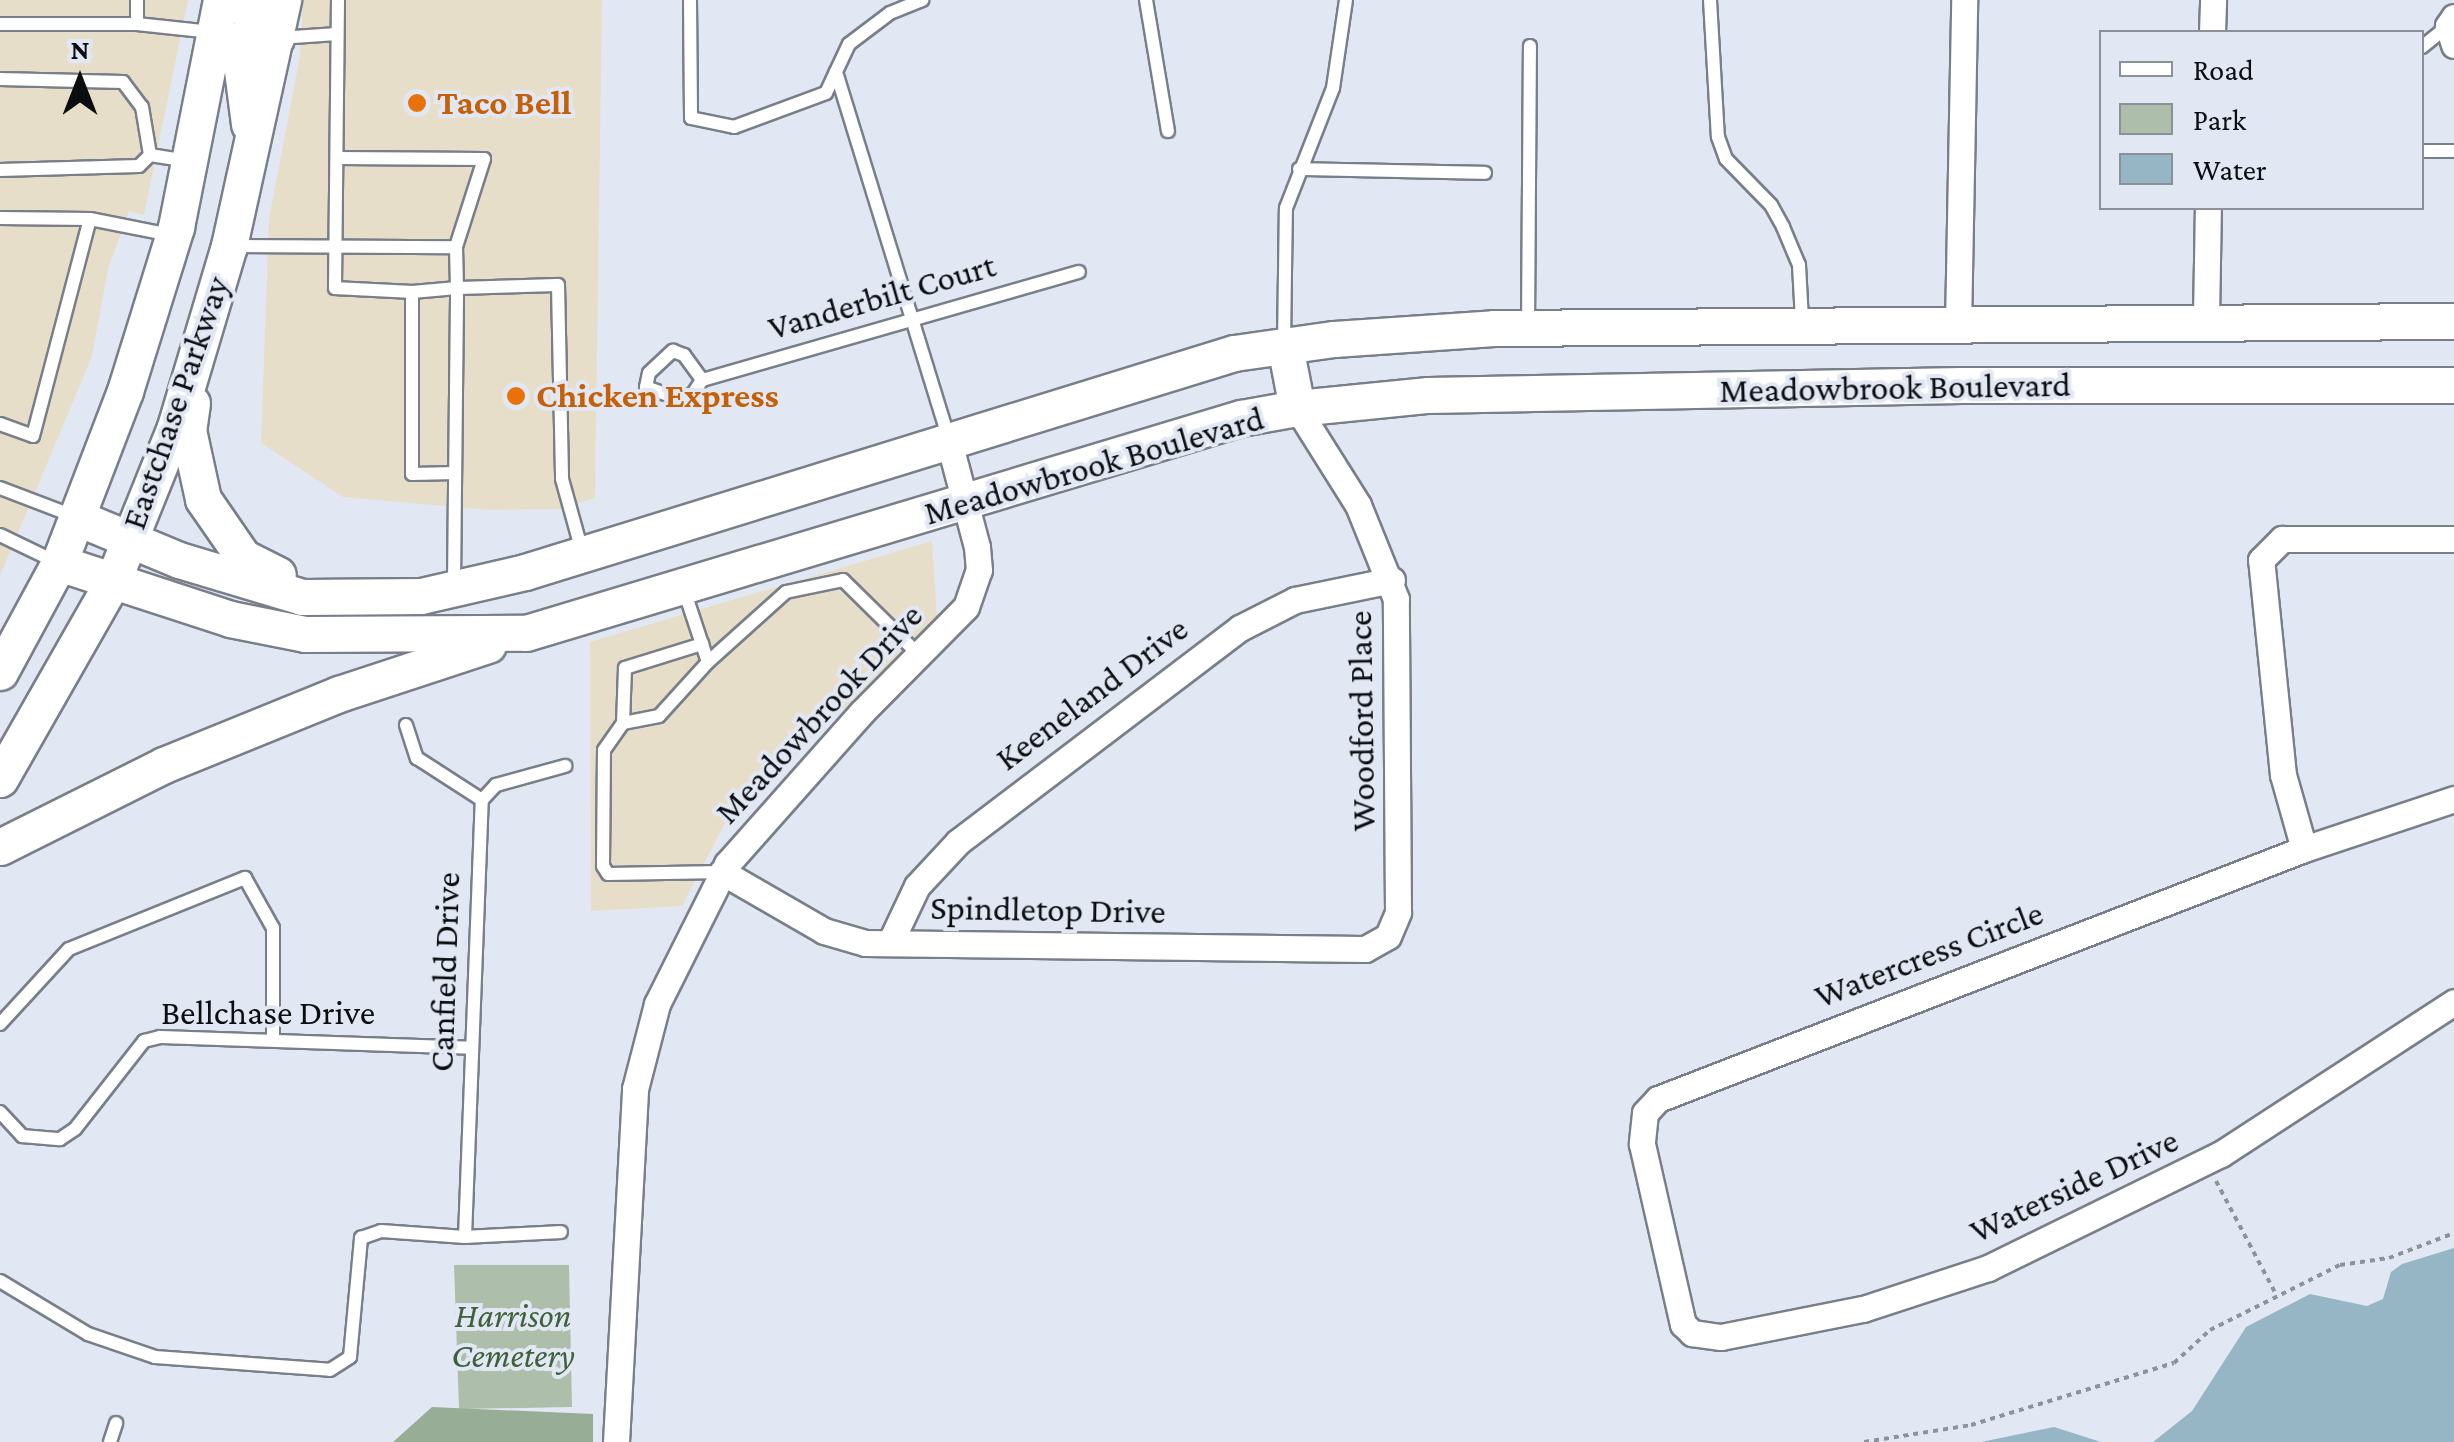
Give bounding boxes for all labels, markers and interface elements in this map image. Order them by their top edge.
north arrow [30,30,130,130]
legend [2099,30,2424,210]
text: N [70,34,90,65]
text: Road [2193,53,2254,86]
place label: Taco Bell [437,82,571,124]
marker: Taco Bell [406,92,428,114]
text: Park [2193,103,2246,136]
text: Water [2193,153,2267,186]
street label: Vanderbilt Court [764,245,1000,349]
street label: Eastchase Parkway [113,271,239,535]
street label: Meadowbrook Boulevard [1719,364,2071,412]
place label: Chicken Express [536,375,779,417]
marker: Chicken Express [505,385,527,407]
street label: Meadowbrook Boulevard [919,397,1269,535]
street label: Meadowbrook Drive [706,595,932,833]
street label: Keeneland Drive [988,608,1196,780]
street label: Woodford Place [1339,610,1385,832]
street label: Canfield Drive [421,871,469,1073]
street label: Spindletop Drive [930,887,1166,933]
street label: Watercress Circle [1809,892,2049,1018]
street label: Bellchase Drive [161,992,375,1034]
street label: Waterside Drive [1963,1119,2185,1253]
park label: Harrison Cemetery [451,1295,575,1377]

